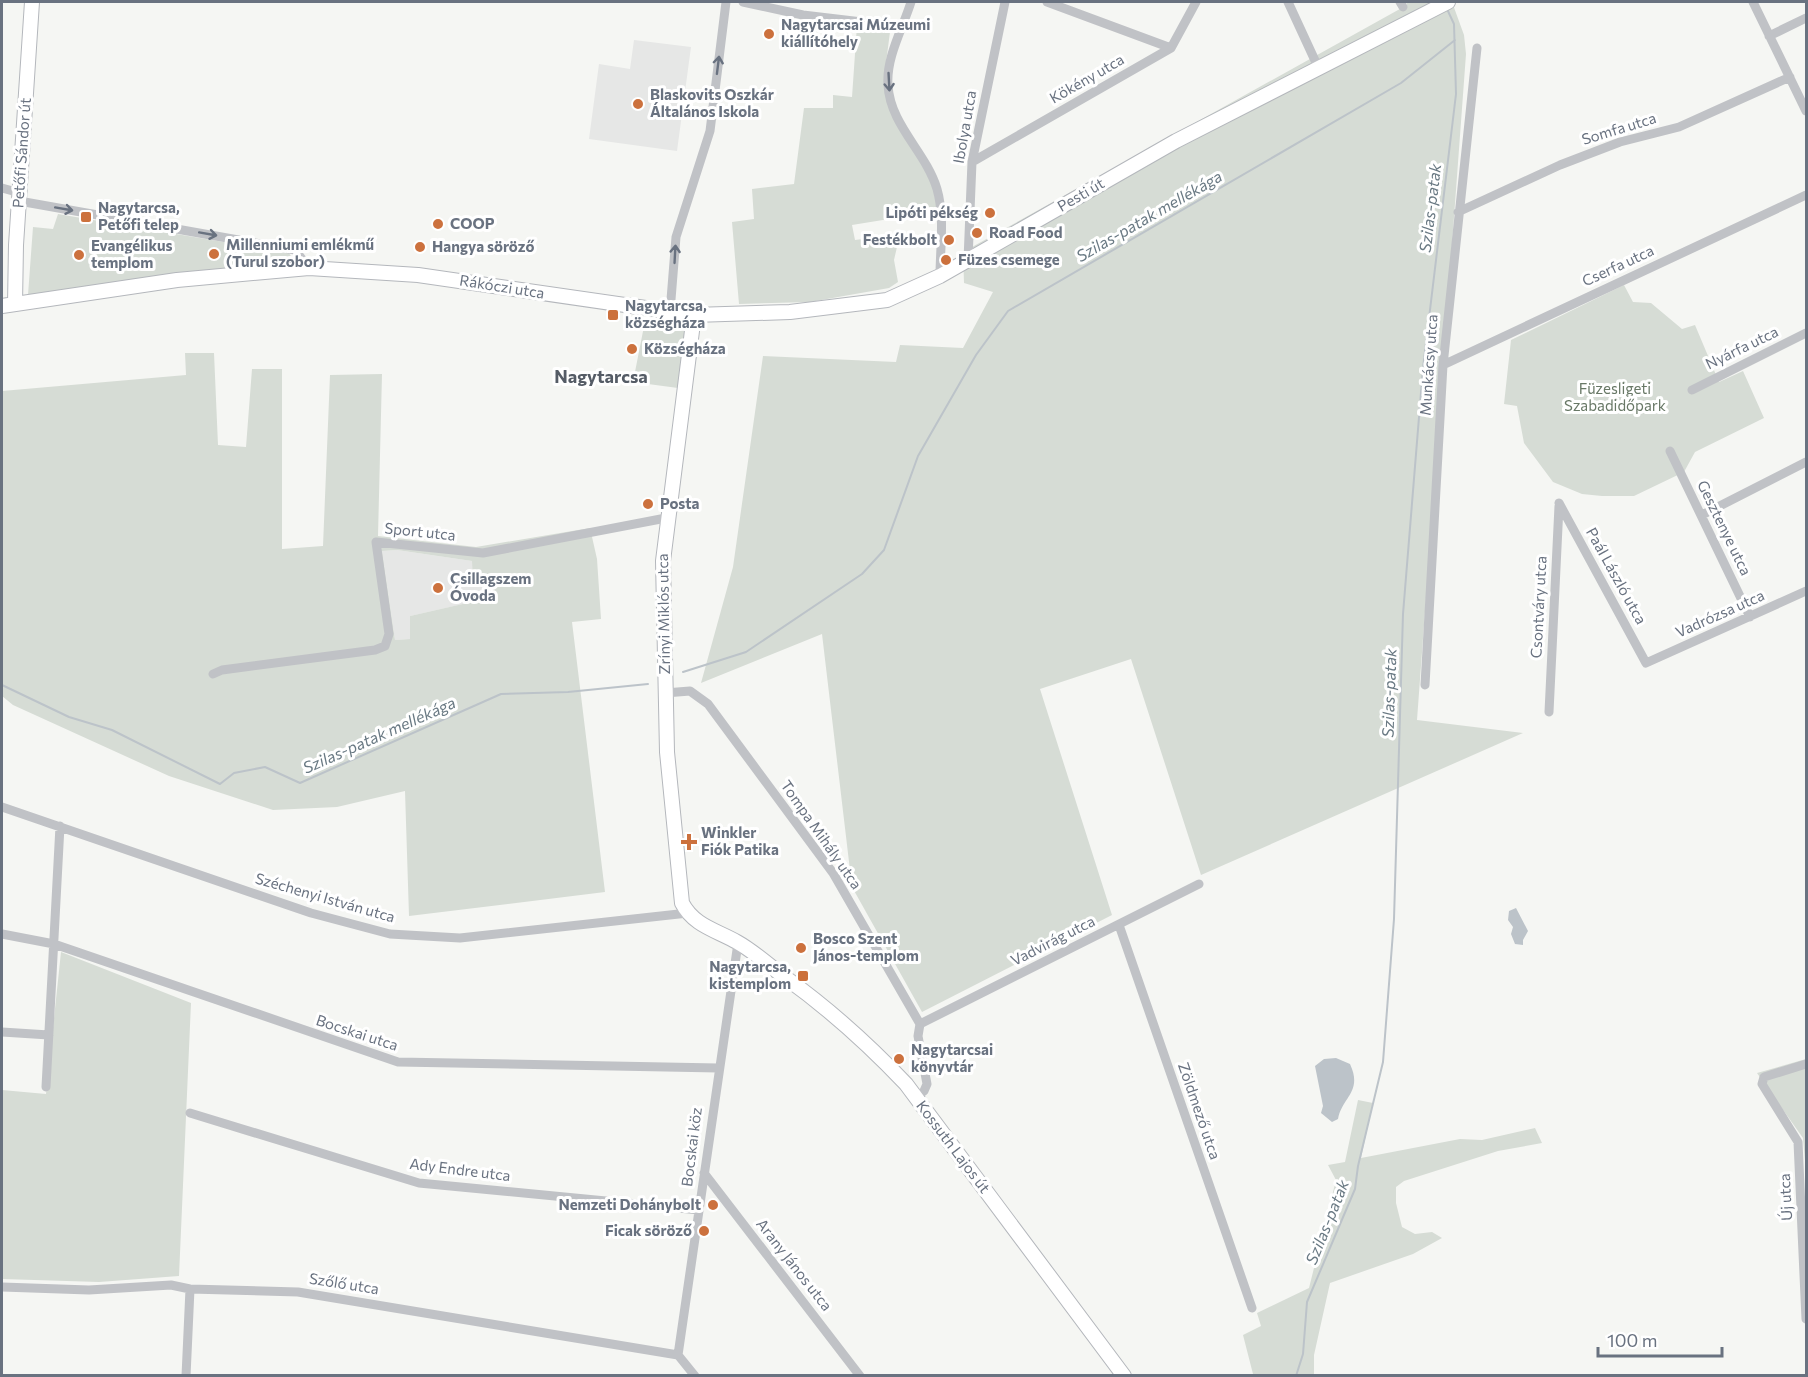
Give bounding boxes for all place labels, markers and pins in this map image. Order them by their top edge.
place label: Nagytarcsai Múzeumi kiállítóhely [781,15,930,50]
marker: Nagytarcsai Múzeumi kiállítóhely [762,27,776,41]
place label: Blaskovits Oszkár Általános Iskola [650,85,774,120]
marker: Blaskovits Oszkár Általános Iskola [631,97,645,111]
place label: Nagytarcsa, Petőfi telep [98,198,180,233]
place label: Lipóti pékség [885,203,978,221]
marker: Lipóti pékség [983,206,997,220]
marker: Nagytarcsa, Petőfi telep [79,210,93,224]
place label: COOP [450,214,495,232]
marker: COOP [431,217,445,231]
place label: Road Food [989,223,1063,241]
marker: Road Food [970,226,984,240]
place label: Festékbolt [863,230,937,248]
marker: Festékbolt [942,233,956,247]
place label: Millenniumi emlékmű (Turul szobor) [226,235,375,270]
place label: Evangélikus templom [91,236,173,271]
place label: Hangya söröző [432,237,534,255]
marker: Hangya söröző [413,240,427,254]
marker: Millenniumi emlékmű (Turul szobor) [207,247,221,261]
marker: Evangélikus templom [72,248,86,262]
place label: Füzes csemege [958,250,1060,268]
marker: Füzes csemege [939,253,953,267]
place label: Nagytarcsa, községháza [625,296,707,331]
marker: Nagytarcsa, községháza [606,308,620,322]
place label: Községháza [644,339,726,357]
marker: Községháza [625,342,639,356]
place label: Posta [660,494,700,512]
marker: Posta [641,497,655,511]
place label: Csillagszem Óvoda [450,569,531,604]
marker: Csillagszem Óvoda [431,581,445,595]
place label: Winkler Fiók Patika [701,823,779,858]
marker: Winkler Fiók Patika [682,835,696,849]
place label: Bosco Szent János-templom [813,929,919,964]
marker: Bosco Szent János-templom [794,941,808,955]
place label: Nagytarcsa, kistemplom [709,957,791,992]
marker: Nagytarcsa, kistemplom [796,969,810,983]
place label: Nagytarcsai könyvtár [911,1040,993,1075]
marker: Nagytarcsai könyvtár [892,1052,906,1066]
place label: Nemzeti Dohánybolt [558,1195,701,1213]
marker: Nemzeti Dohánybolt [706,1198,720,1212]
place label: Ficak söröző [605,1221,692,1239]
marker: Ficak söröző [697,1224,711,1238]

